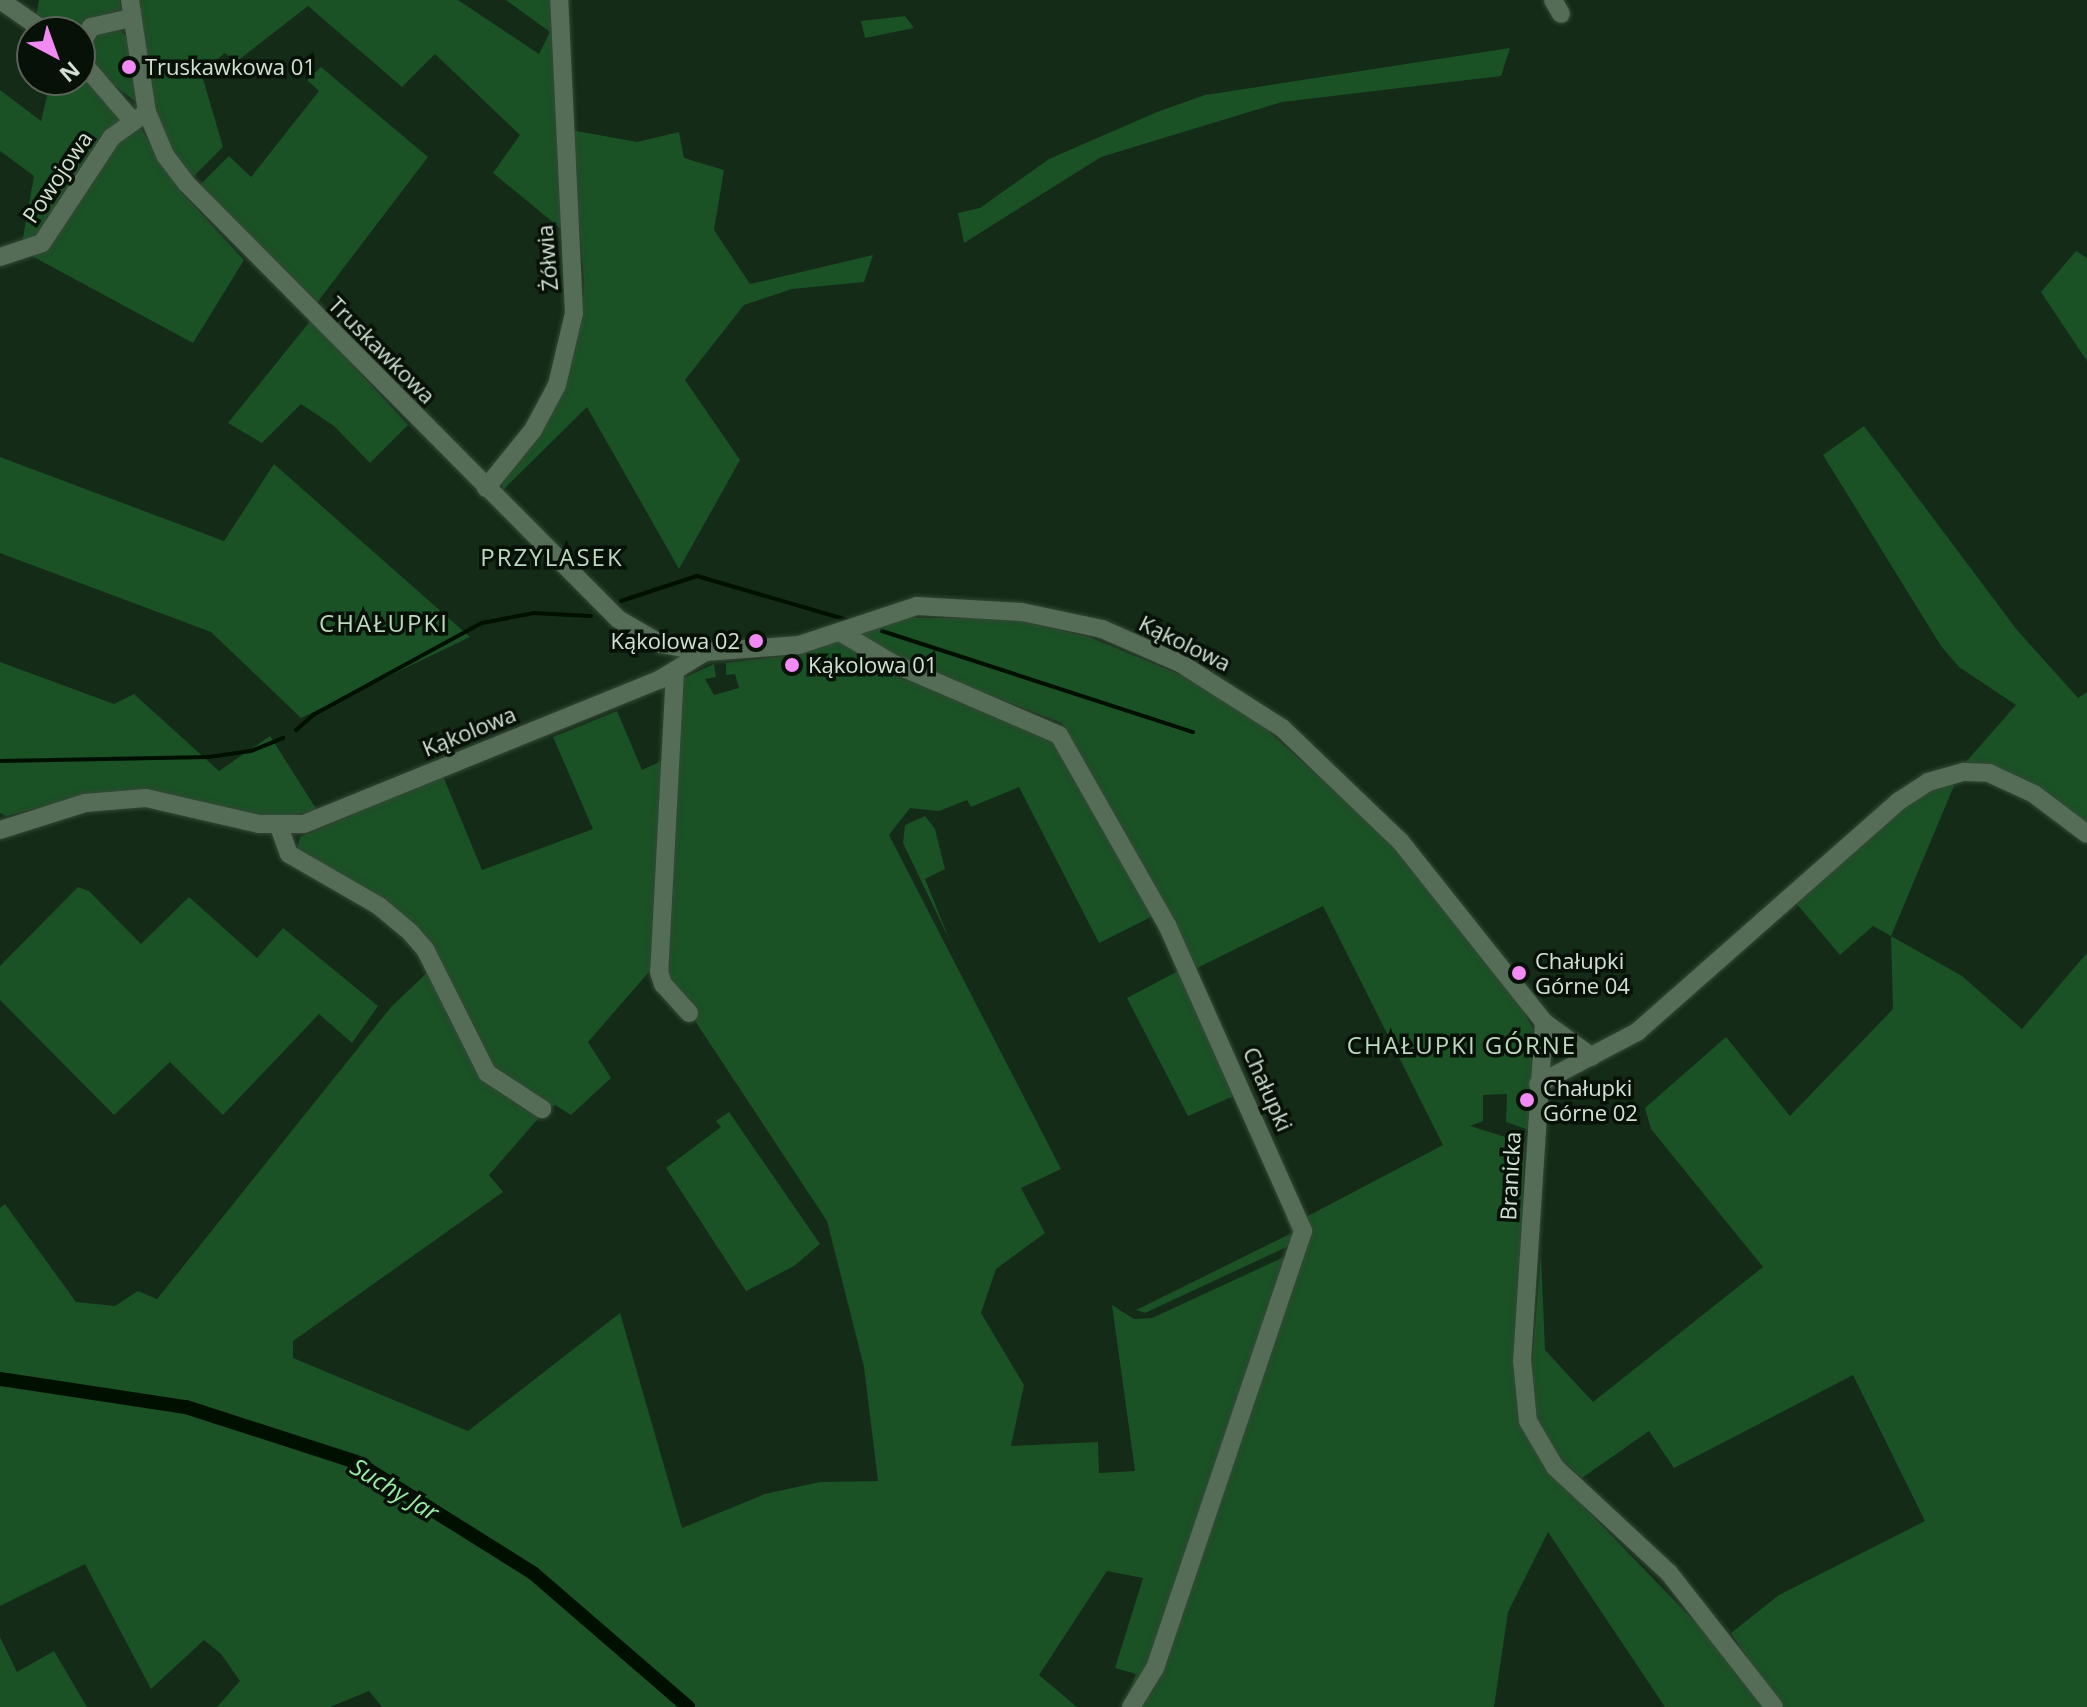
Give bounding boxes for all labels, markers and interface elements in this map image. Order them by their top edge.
north arrow [16,16,96,96]
place label: Truskawkowa 01 [145,54,316,80]
text: N [54,55,87,90]
marker: Truskawkowa 01 [120,58,138,76]
street label: Powojowa [17,126,97,228]
street label: Żółwia [531,224,563,292]
street label: Truskawkowa [323,291,441,409]
district label: PRZYLASEK [480,543,624,571]
district label: CHAŁUPKI [319,609,449,637]
street label: Kąkolowa [1135,610,1235,676]
place label: Kąkolowa 02 [611,628,740,654]
marker: Kąkolowa 02 [747,632,765,650]
place label: Kąkolowa 01 [808,652,937,678]
marker: Kąkolowa 01 [783,656,801,674]
street label: Kąkolowa [418,700,520,762]
place label: Chałupki Górne 04 [1535,947,1630,998]
marker: Chałupki Górne 04 [1510,964,1528,982]
district label: CHAŁUPKI GÓRNE [1347,1031,1577,1059]
street label: Chałupki [1238,1043,1298,1135]
place label: Chałupki Górne 02 [1543,1074,1638,1126]
marker: Chałupki Górne 02 [1518,1091,1536,1109]
street label: Branicka [1494,1131,1526,1221]
water label: Suchy Jar [346,1452,444,1526]

